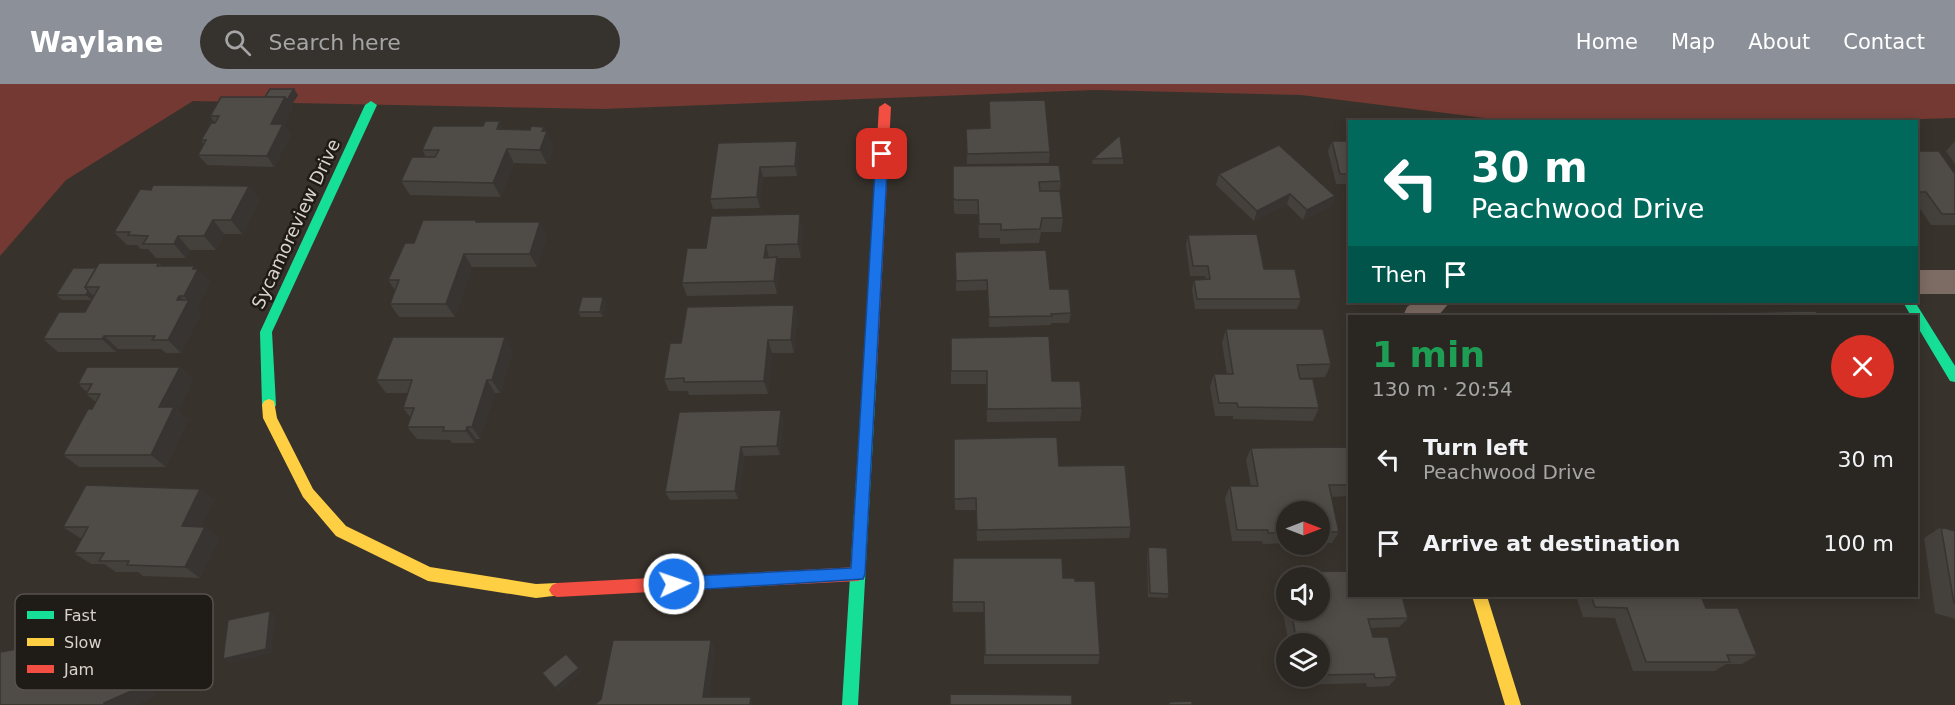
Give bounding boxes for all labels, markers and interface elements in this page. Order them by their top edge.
search box [200,15,620,69]
text: Waylane [30,26,164,59]
icon: search [221,26,254,59]
text: Search here [269,30,401,55]
text: Home [1576,30,1638,54]
text: Map [1671,30,1715,54]
text: About [1748,30,1810,54]
text: Contact [1843,30,1925,54]
pin [856,128,907,179]
street label: Sycamoreview Drive [247,136,344,312]
icon: arrive [865,137,898,170]
text: 30 m [1471,143,1588,192]
icon: left [1372,144,1450,222]
text: Peachwood Drive [1471,193,1704,224]
icon: arrive [1439,258,1472,291]
text: Then [1372,262,1427,287]
text: 1 min [1372,334,1485,375]
button: close [1831,335,1894,398]
text: 130 m · 20:54 [1372,377,1513,401]
text: Turn left [1423,435,1528,460]
icon: left [1372,443,1405,476]
text: 30 m [1838,447,1894,472]
text: Peachwood Drive [1423,460,1596,484]
north arrow [1276,501,1330,555]
map controls [1276,501,1330,687]
icon: arrive [1372,527,1405,560]
text: Arrive at destination [1423,531,1680,556]
text: 100 m [1824,531,1894,556]
position arrow [642,552,706,616]
button: sound [1276,567,1330,621]
legend [15,594,213,690]
text: Fast [64,606,96,625]
text: Slow [64,633,101,652]
button: layers [1276,633,1330,687]
text: Jam [63,660,94,679]

